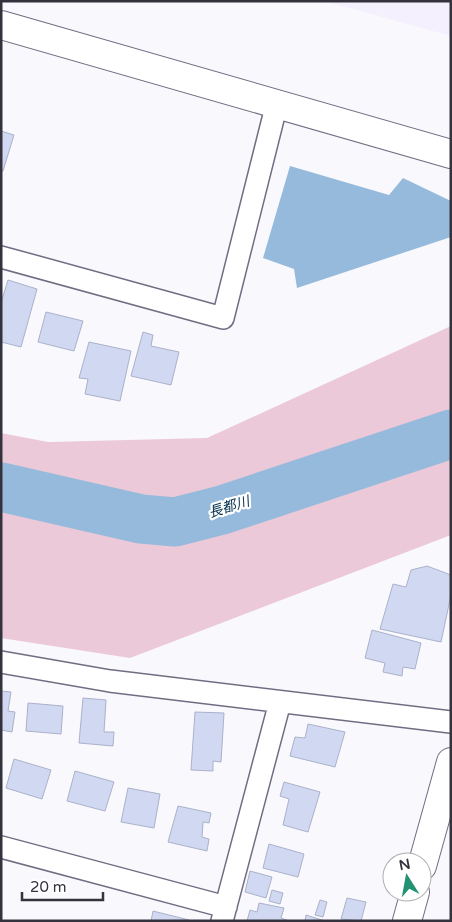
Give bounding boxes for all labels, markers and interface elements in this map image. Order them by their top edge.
water label: 長都川 [206,492,253,521]
north arrow [382,852,432,902]
text: N [397,855,412,874]
scale bar [22,870,104,902]
text: 20 m [30,878,67,896]

